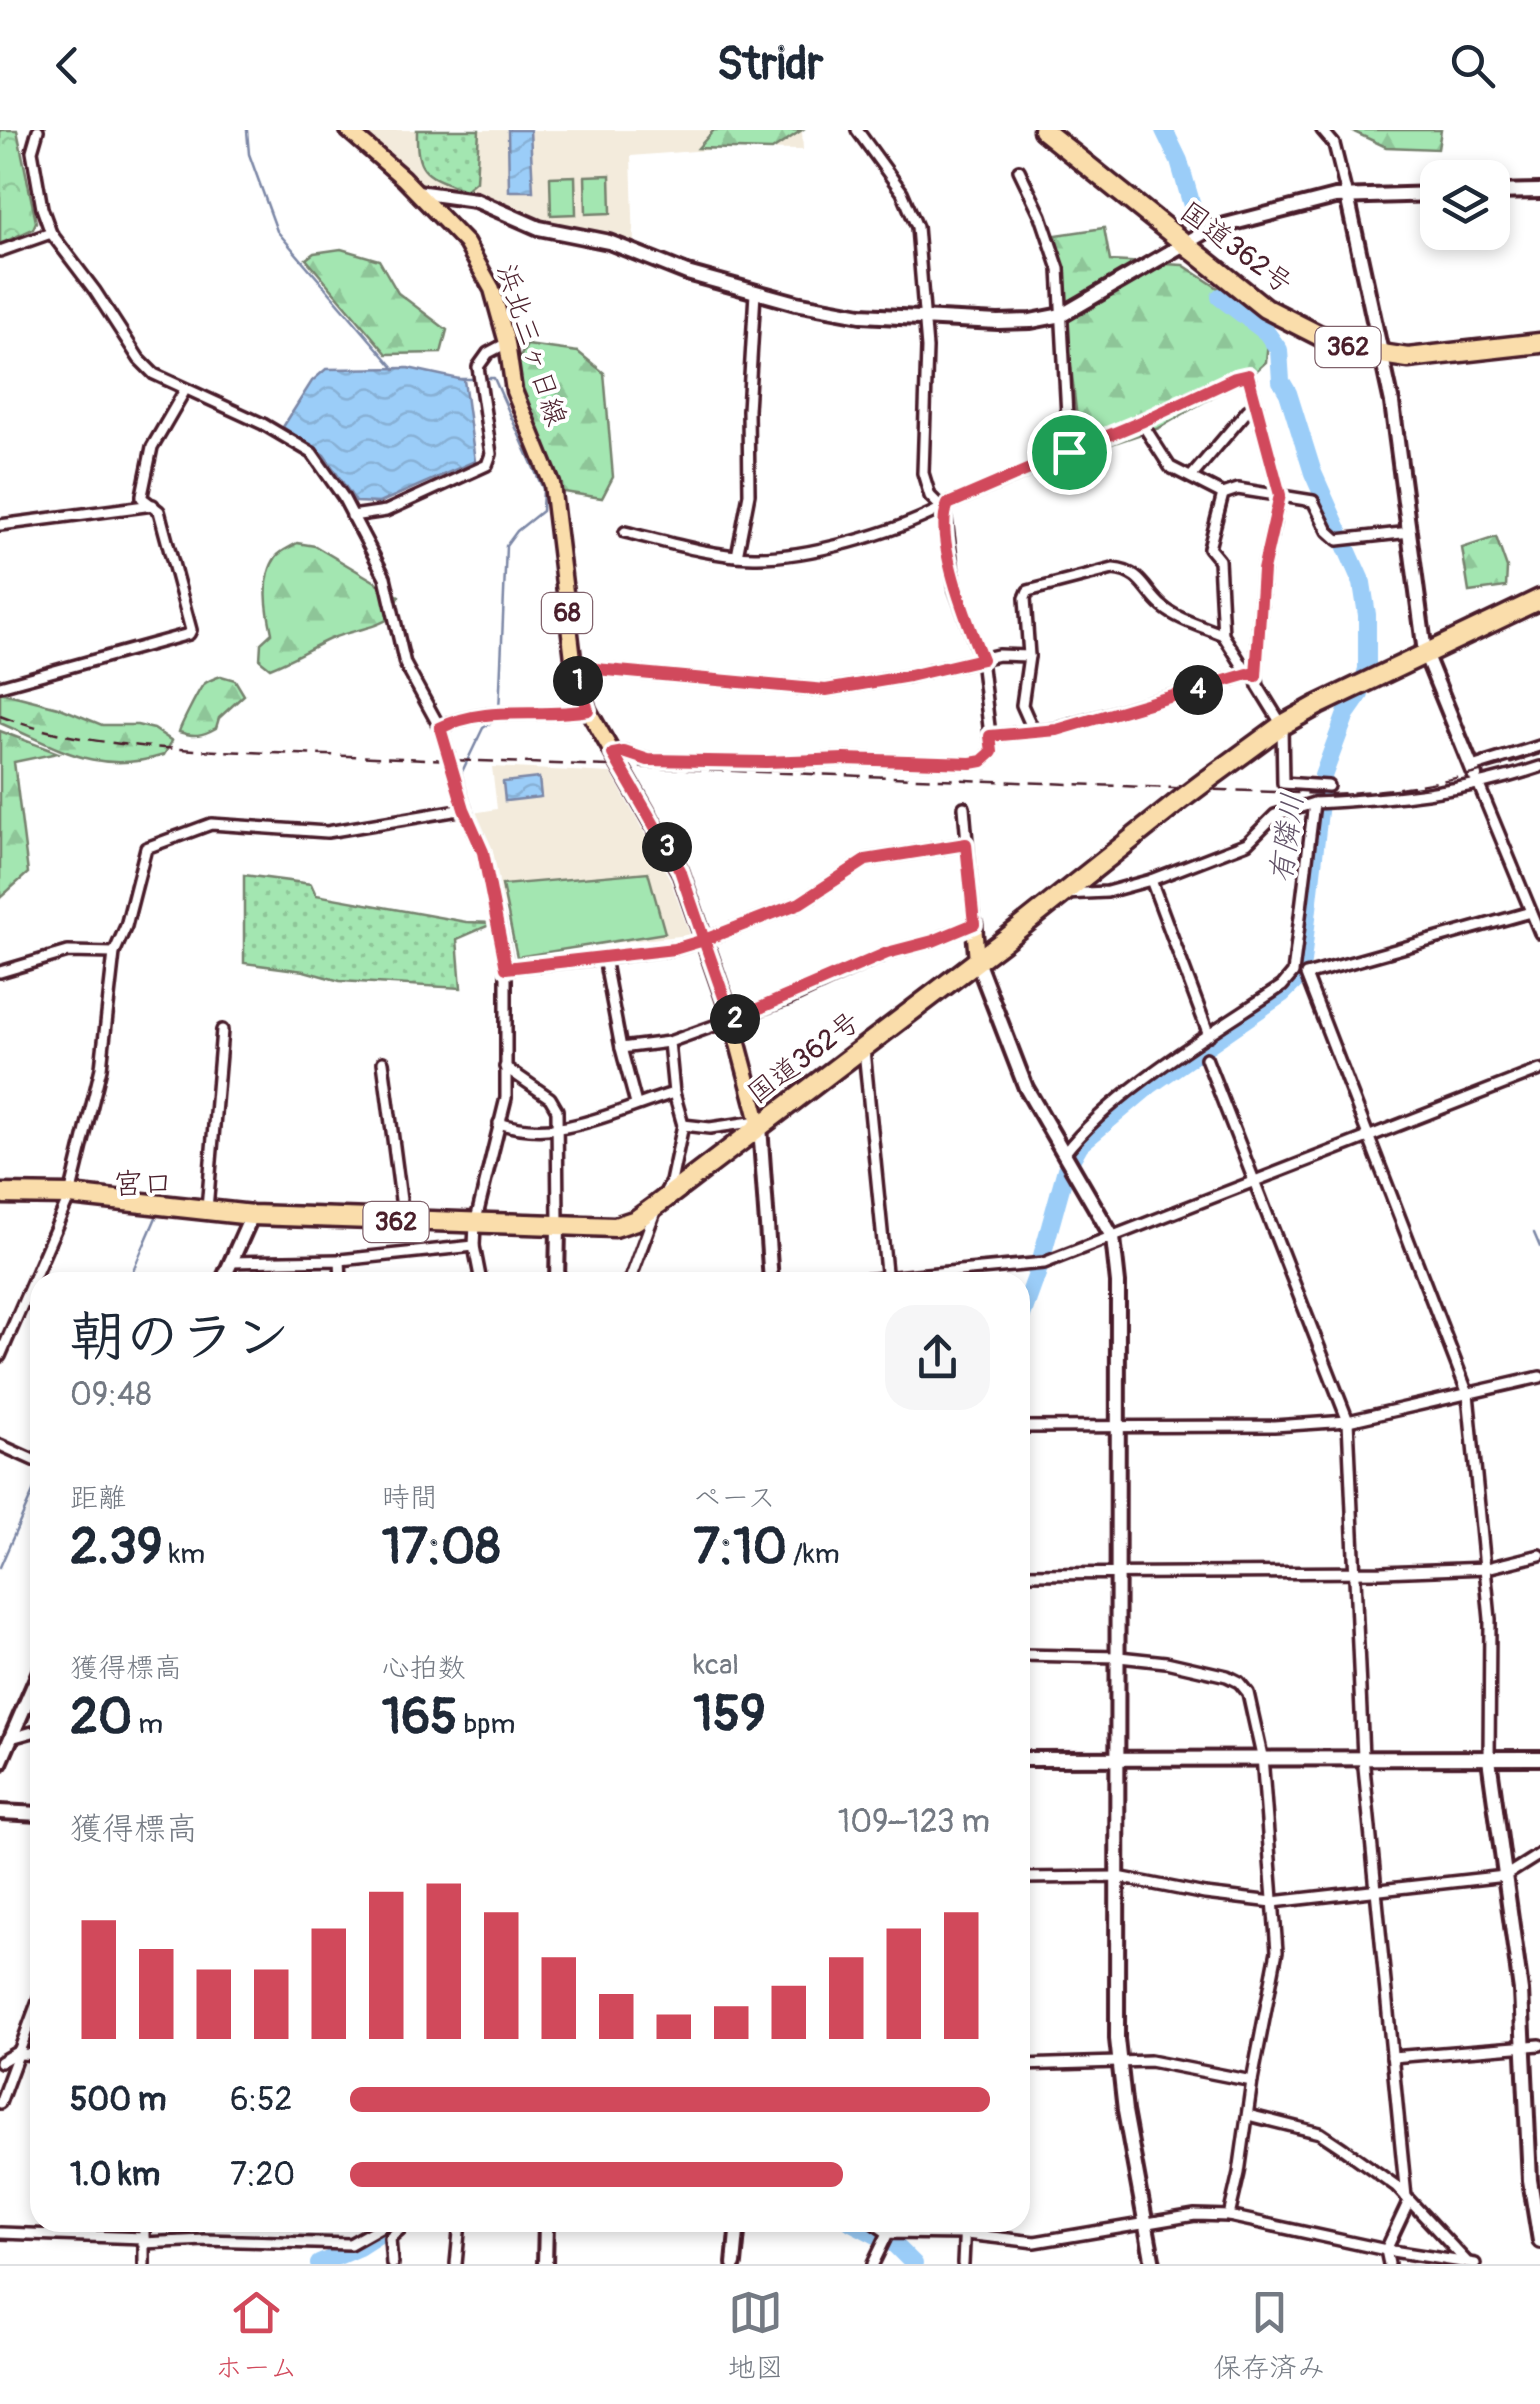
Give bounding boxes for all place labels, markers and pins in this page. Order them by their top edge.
pin [1027,410,1112,495]
pin: 1 [553,656,603,706]
pin: 4 [1173,665,1223,715]
pin: 3 [642,822,692,872]
pin: 2 [710,994,760,1044]

